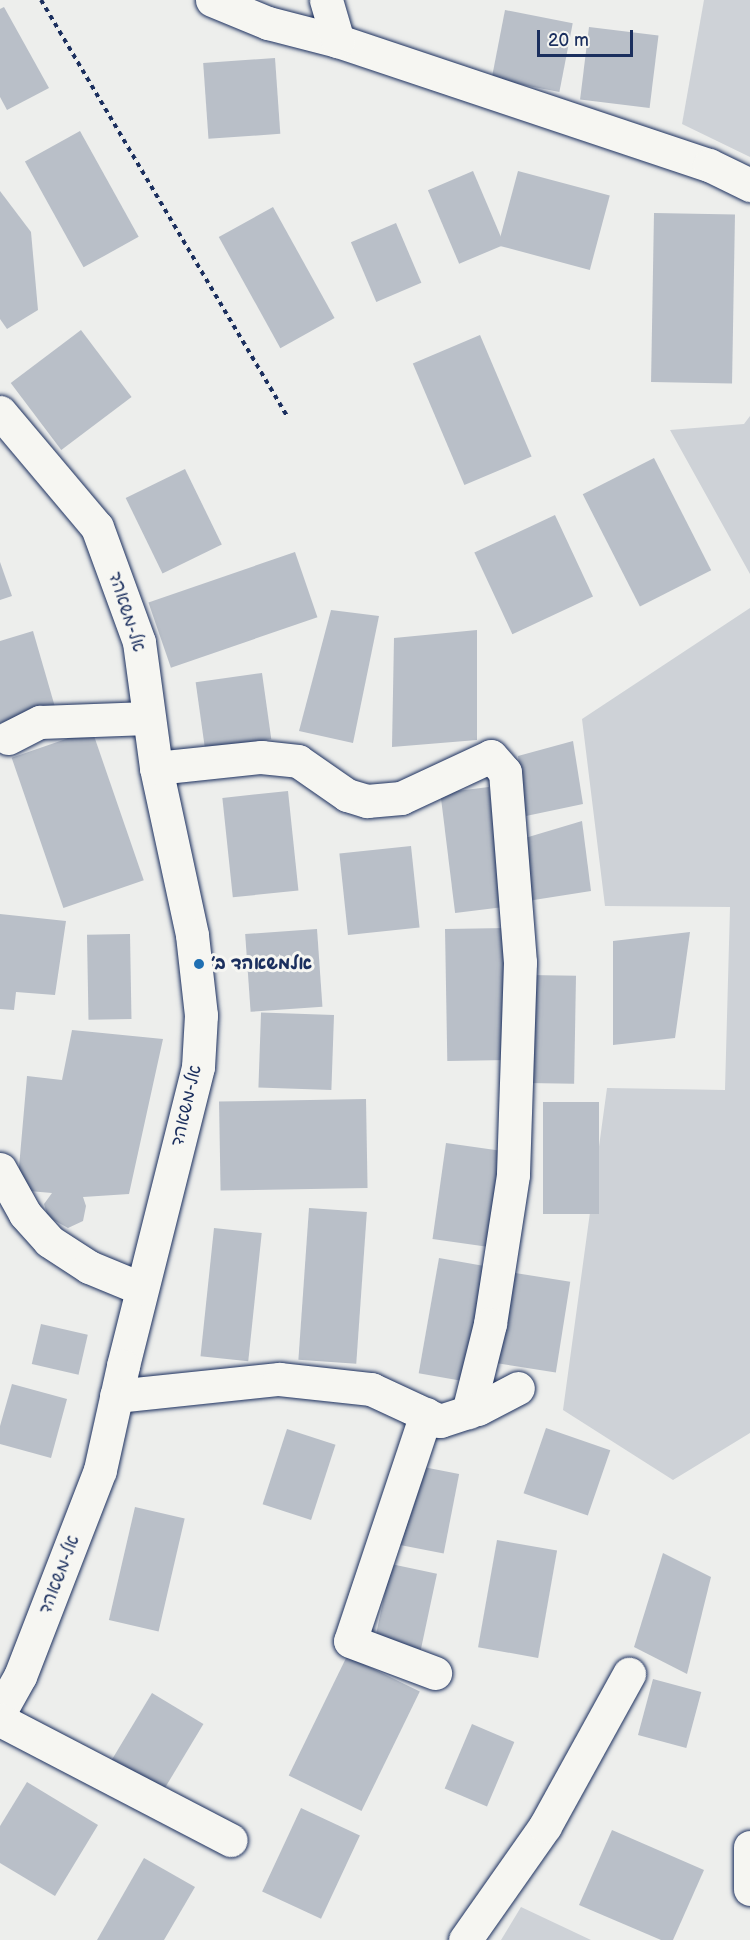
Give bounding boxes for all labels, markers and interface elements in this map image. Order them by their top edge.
scale bar [540,18,636,56]
text: 20 m [548,30,589,51]
street label: אל-משאהד [103,569,149,655]
place label: אלמשאהד ב׳ [211,953,312,975]
marker: אלמשאהד ב׳ [192,957,206,971]
street label: אל-משאהד [167,1063,207,1149]
street label: אל-משאהד [35,1532,85,1618]

